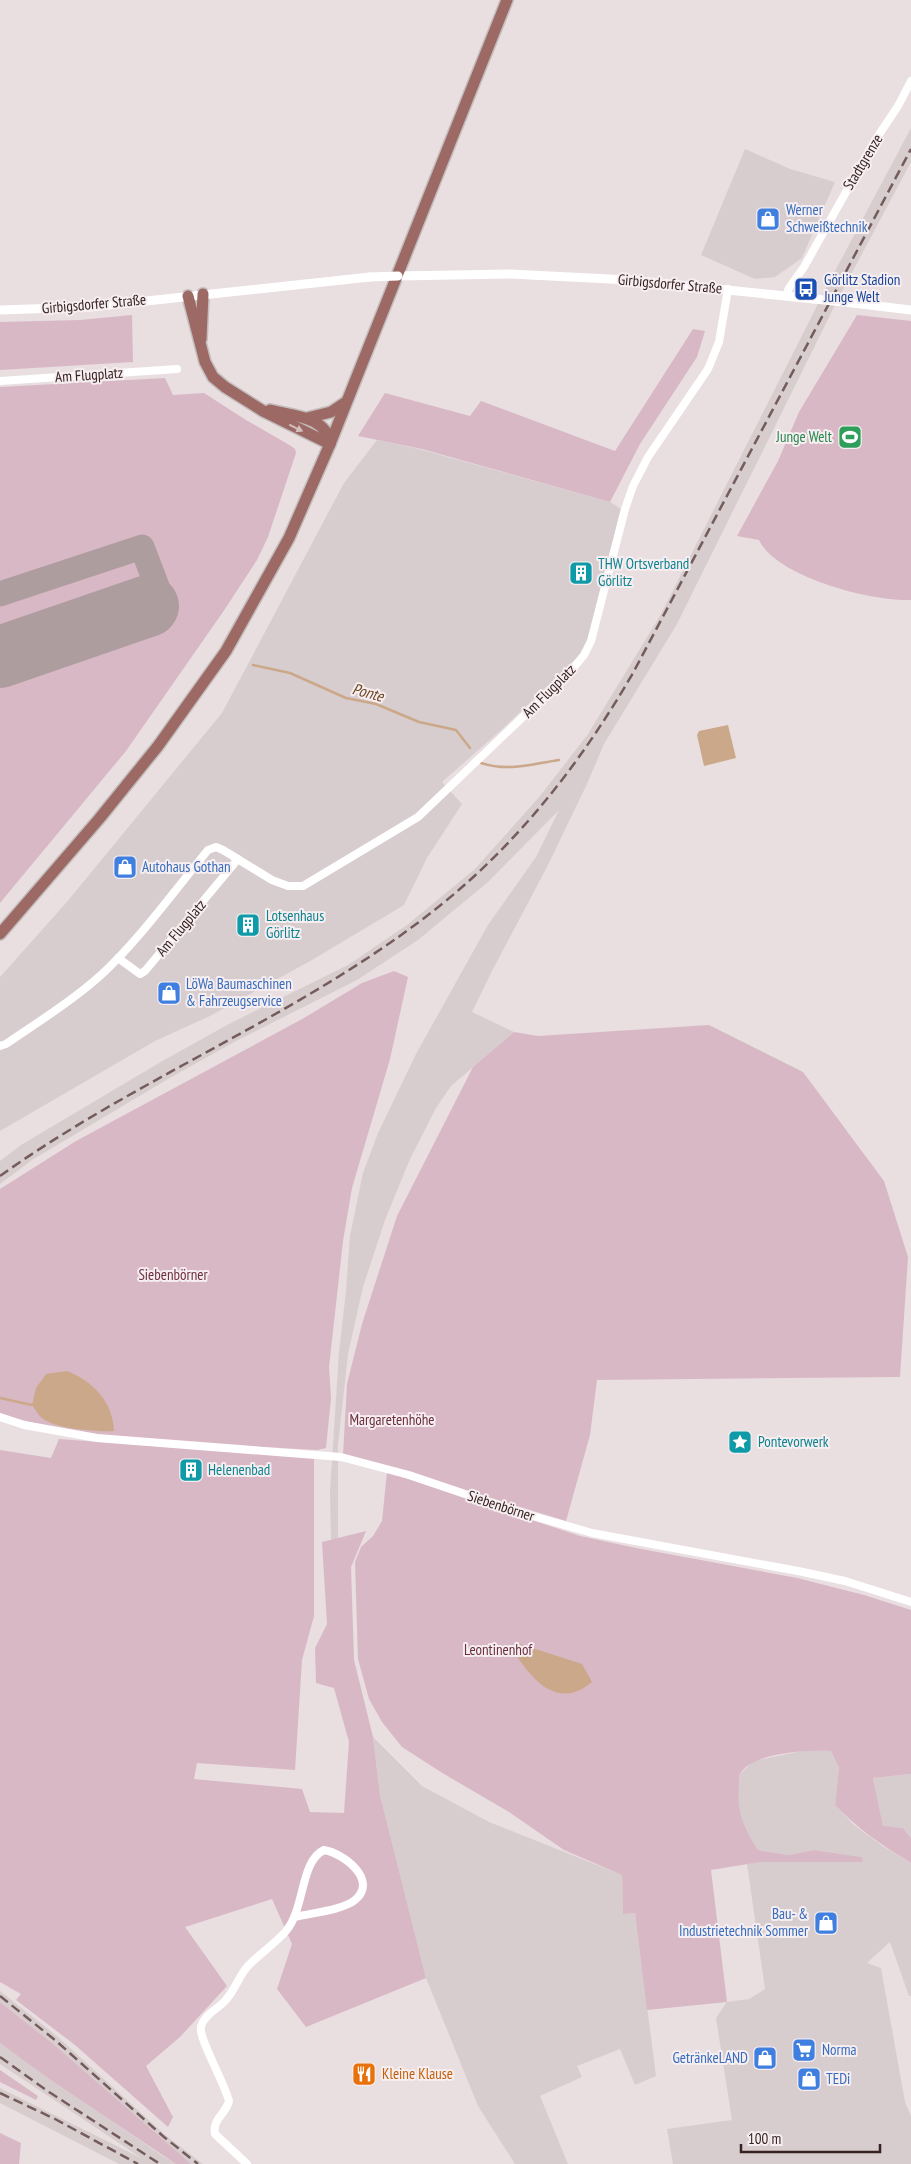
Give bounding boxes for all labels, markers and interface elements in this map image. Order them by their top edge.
street label: Stadtgrenze [839,130,887,193]
place label: Werner Schweißtechnik [786,200,868,236]
shop icon: Werner Schweißtechnik [755,206,781,232]
street label: Girbigsdorfer Straße [617,269,723,298]
place label: Görlitz Stadion Junge Welt [823,270,900,306]
bus stop icon: Görlitz Stadion Junge Welt [793,276,819,302]
street label: Girbigsdorfer Straße [41,289,147,318]
street label: Am Flugplatz [54,363,124,386]
one-way arrow [289,424,303,432]
sports icon: Junge Welt [837,424,863,450]
place label: Junge Welt [775,427,832,446]
place label: THW Ortsverband Görlitz [598,554,689,590]
building icon: THW Ortsverband Görlitz [568,560,594,586]
street label: Am Flugplatz [518,660,579,721]
water label: Ponte [350,678,387,706]
shop icon: Autohaus Gothan [112,854,138,880]
place label: Autohaus Gothan [142,857,231,876]
street label: Am Flugplatz [151,895,210,960]
place label: Lotsenhaus Görlitz [266,906,324,942]
building icon: Lotsenhaus Görlitz [235,912,261,938]
place label: LöWa Baumaschinen & Fahrzeugservice [186,974,292,1010]
shop icon: LöWa Baumaschinen & Fahrzeugservice [156,980,182,1006]
park label: Siebenbörner [138,1265,208,1284]
park label: Margaretenhöhe [349,1410,435,1429]
place icon: Pontevorwerk [727,1429,753,1455]
place label: Pontevorwerk [758,1432,829,1451]
building icon: Helenenbad [178,1457,204,1483]
place label: Helenenbad [208,1460,270,1479]
street label: Siebenbörner [465,1486,538,1526]
park label: Leontinenhof [464,1640,533,1659]
place label: Bau- & Industrietechnik Sommer [679,1904,809,1940]
shop icon: Bau- & Industrietechnik Sommer [813,1910,839,1936]
supermarket icon: Norma [791,2037,817,2063]
place label: Norma [822,2040,856,2059]
shop icon: GetränkeLAND [752,2045,778,2071]
place label: GetränkeLAND [672,2048,748,2067]
restaurant icon: Kleine Klause [351,2061,377,2087]
place label: Kleine Klause [382,2064,453,2083]
shop icon: TEDi [796,2066,822,2092]
place label: TEDi [826,2069,850,2088]
scale bar [741,2122,880,2154]
text: 100 m [748,2129,781,2148]

